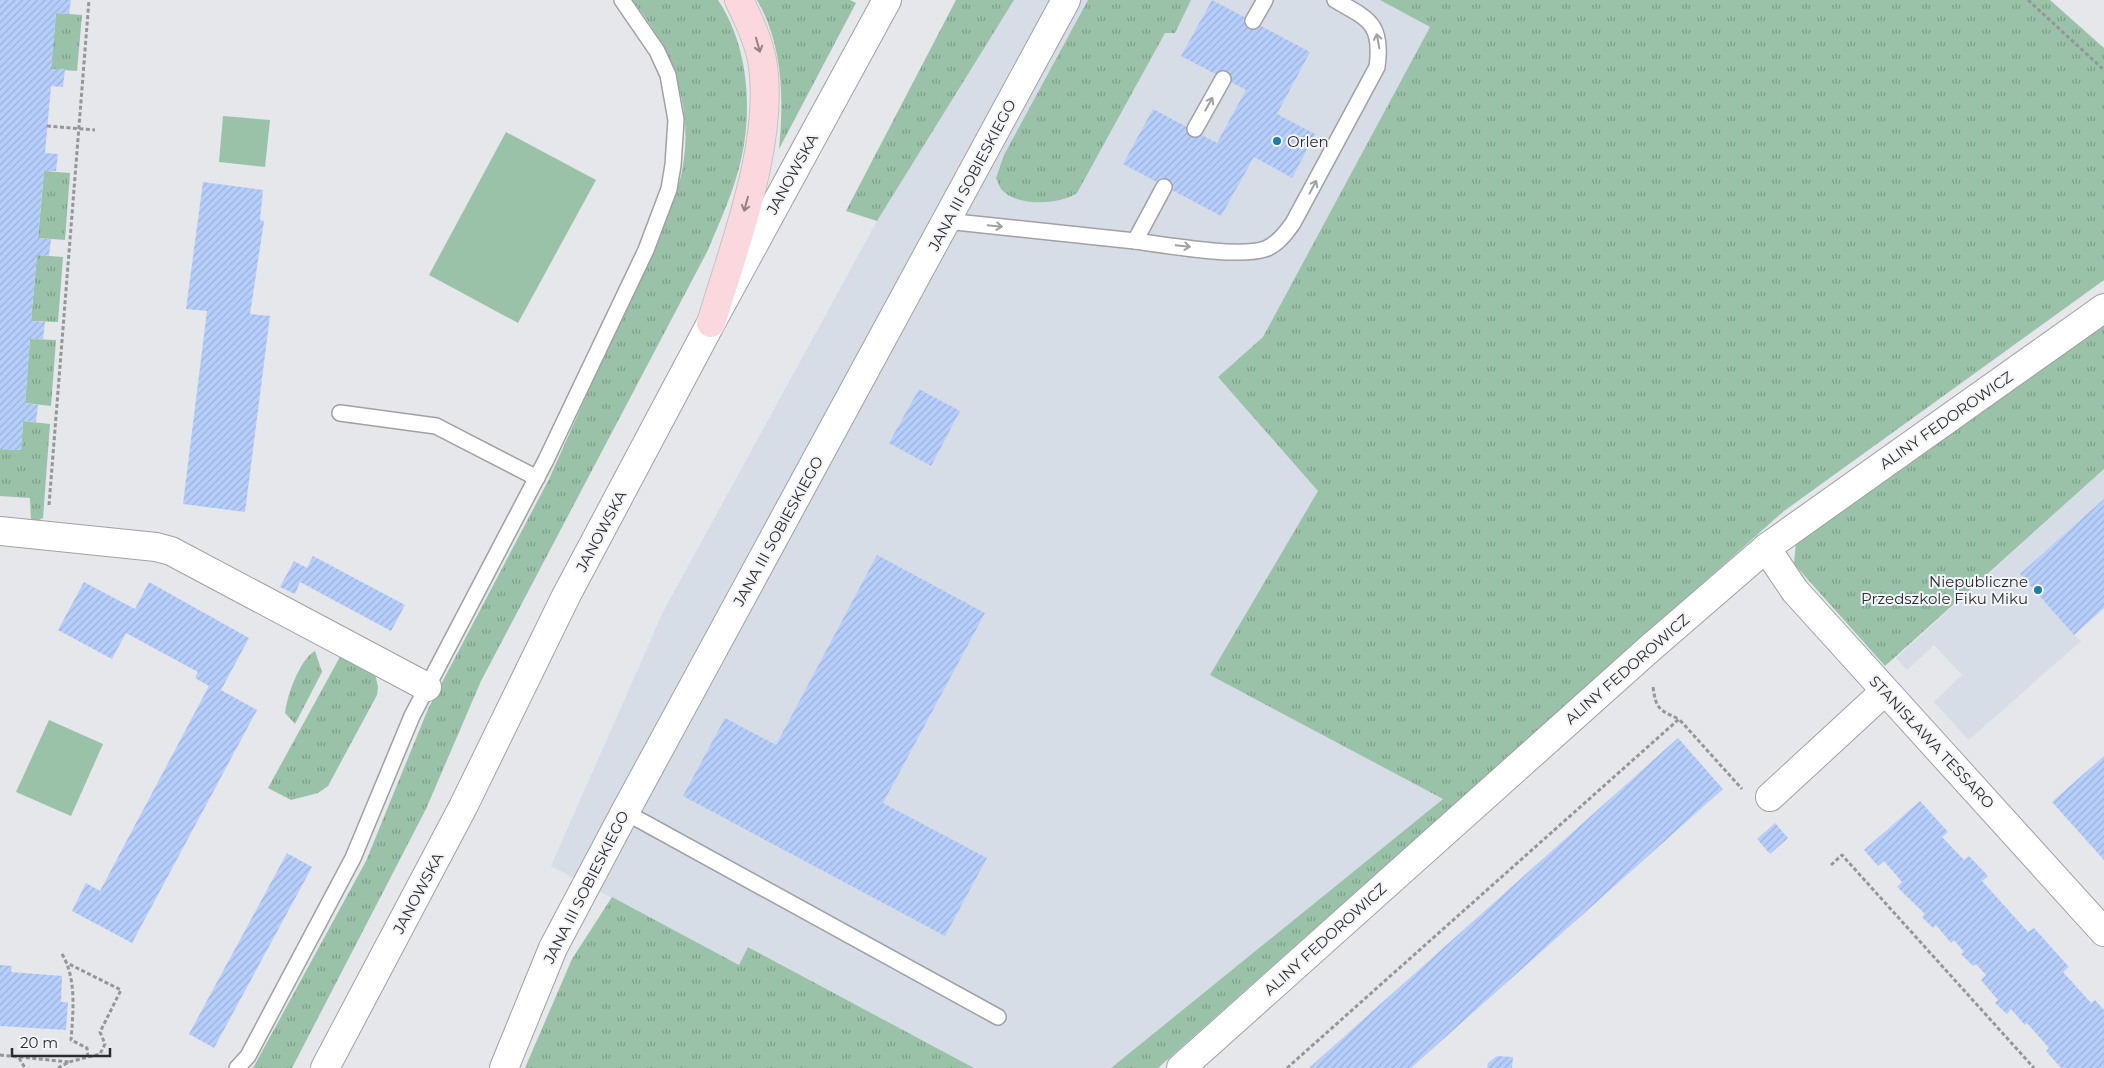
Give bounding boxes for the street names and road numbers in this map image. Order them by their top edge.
street label: JANA III SOBIESKIEGO [924,96,1020,255]
street label: JANOWSKA [762,130,822,218]
street label: ALINY FEDOROWICZ [1876,367,2017,473]
street label: JANA III SOBIESKIEGO [728,453,827,610]
street label: JANOWSKA [571,487,630,576]
street label: ALINY FEDOROWICZ [1561,610,1693,728]
street label: STANISŁAWA TESSARO [1865,671,1999,813]
street label: JANA III SOBIESKIEGO [539,808,633,967]
street label: JANOWSKA [388,849,447,938]
street label: ALINY FEDOROWICZ [1260,879,1390,999]

